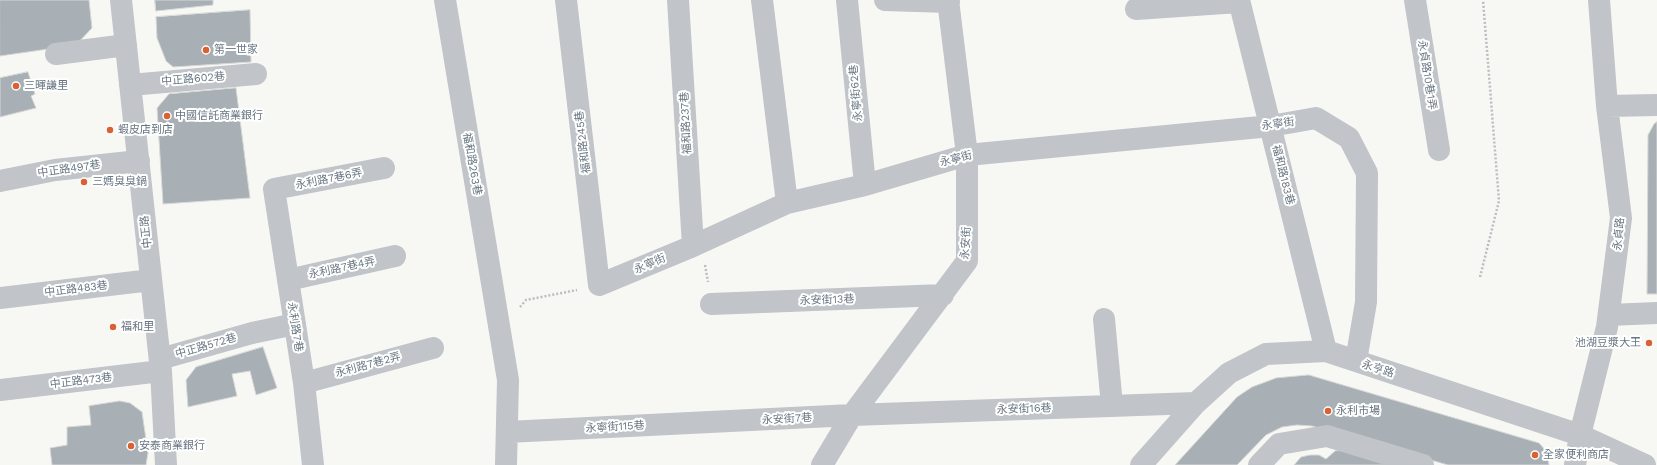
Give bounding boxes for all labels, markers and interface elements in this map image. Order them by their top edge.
street label: 永貞路10巷1弄 [1415,39,1439,111]
place label: 第一世家 [214,43,258,57]
marker: 第一世家 [201,45,211,55]
street label: 永寧街62巷 [847,64,865,122]
street label: 中正路602巷 [161,70,225,88]
place label: 三暉謙里 [24,79,68,93]
marker: 三暉謙里 [11,81,21,91]
street label: 福和路237巷 [678,91,694,155]
place label: 中國信託商業銀行 [175,109,263,123]
street label: 福和路245巷 [573,110,593,174]
marker: 中國信託商業銀行 [162,111,172,121]
street label: 永寧街 [1261,115,1295,133]
place label: 蝦皮店到店 [118,123,173,137]
marker: 蝦皮店到店 [105,125,115,135]
street label: 福和路263巷 [460,132,484,196]
street label: 福和路183巷 [1269,144,1297,206]
street label: 永寧街 [938,149,974,169]
street label: 中正路497巷 [37,158,101,180]
street label: 永利路7巷6弄 [294,166,364,192]
place label: 三媽臭臭鍋 [92,175,147,189]
marker: 三媽臭臭鍋 [79,177,89,187]
street label: 中正路 [138,215,154,249]
street label: 永貞路 [1611,217,1627,251]
street label: 永安街 [959,226,973,260]
street label: 永寧街 [632,251,668,277]
street label: 永利路7巷4弄 [307,254,377,282]
street label: 中正路483巷 [44,279,108,299]
street label: 永安街13巷 [799,292,855,308]
street label: 永利路7巷 [285,301,305,353]
place label: 福和里 [121,320,154,334]
marker: 福和里 [108,322,118,332]
street label: 中正路572巷 [174,331,238,361]
place label: 池湖豆漿大王 [1575,336,1641,350]
marker: 池湖豆漿大王 [1644,338,1654,348]
street label: 永利路7巷2弄 [334,350,402,380]
street label: 永亨路 [1360,358,1396,380]
street label: 中正路473巷 [49,371,113,391]
street label: 永安街16巷 [996,401,1052,417]
place label: 永利市場 [1336,404,1380,418]
marker: 永利市場 [1323,406,1333,416]
street label: 永安街7巷 [762,411,812,427]
street label: 永寧街115巷 [585,419,645,435]
place label: 安泰商業銀行 [139,439,205,453]
marker: 安泰商業銀行 [126,441,136,451]
place label: 全家便利商店 [1543,448,1609,462]
marker: 全家便利商店 [1530,450,1540,460]

